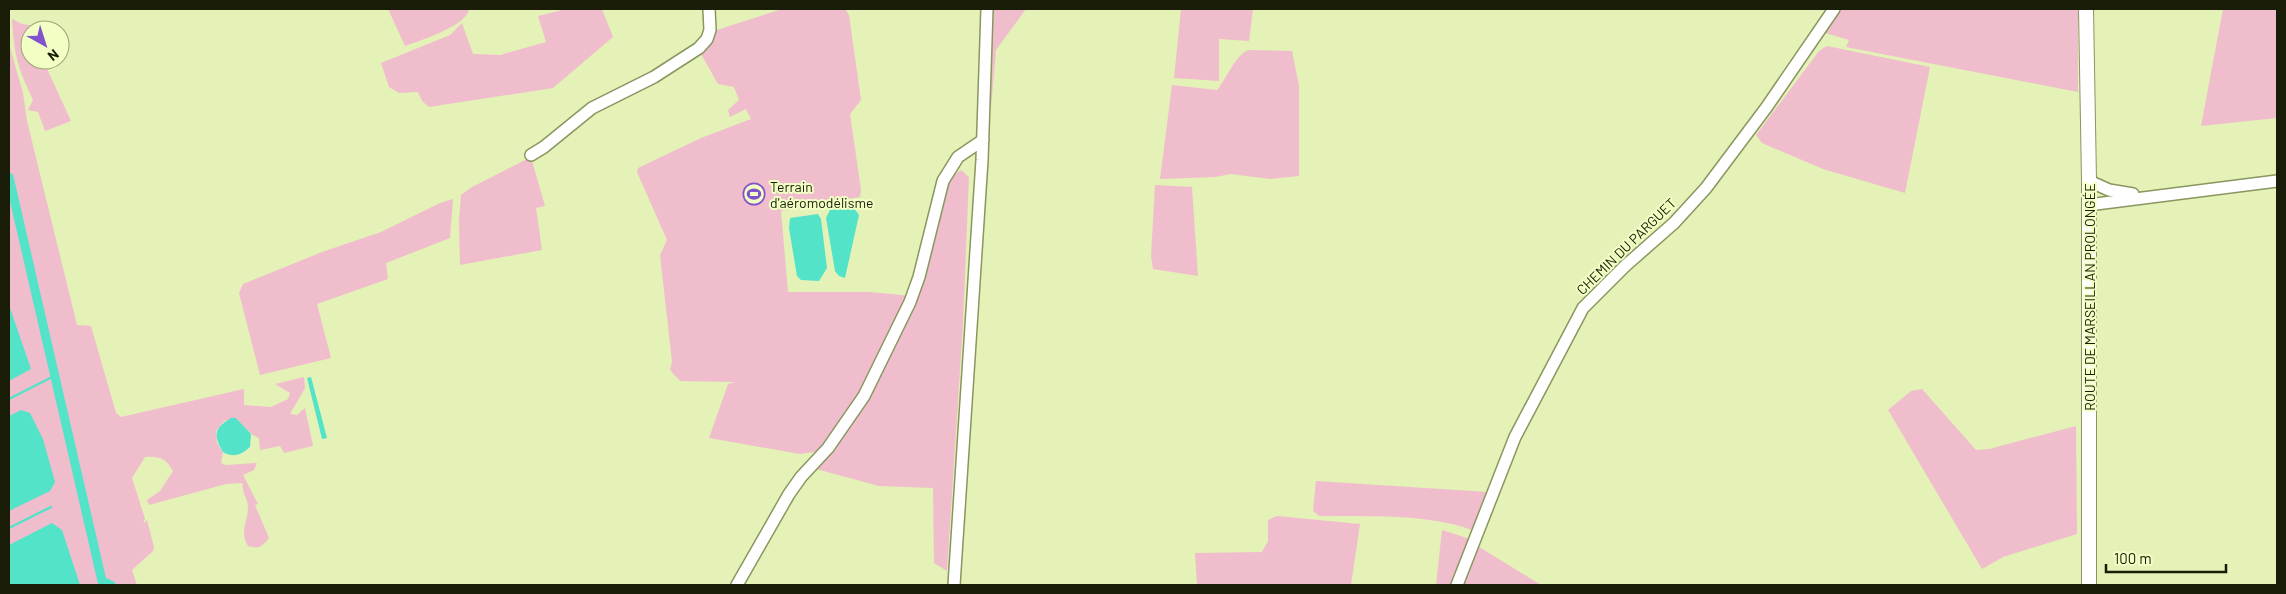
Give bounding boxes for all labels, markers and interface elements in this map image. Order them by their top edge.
north arrow [20,20,70,70]
text: N [45,46,62,65]
place label: Terrain d'aéromodélisme [770,178,873,211]
sports icon: Terrain d'aéromodélisme [742,182,766,206]
street label: ROUTE DE MARSEILLAN PROLONGÉE [2081,183,2098,411]
street label: CHEMIN DU PARGUET [1573,194,1679,298]
scale bar [2106,542,2226,574]
text: 100 m [2114,549,2152,567]

